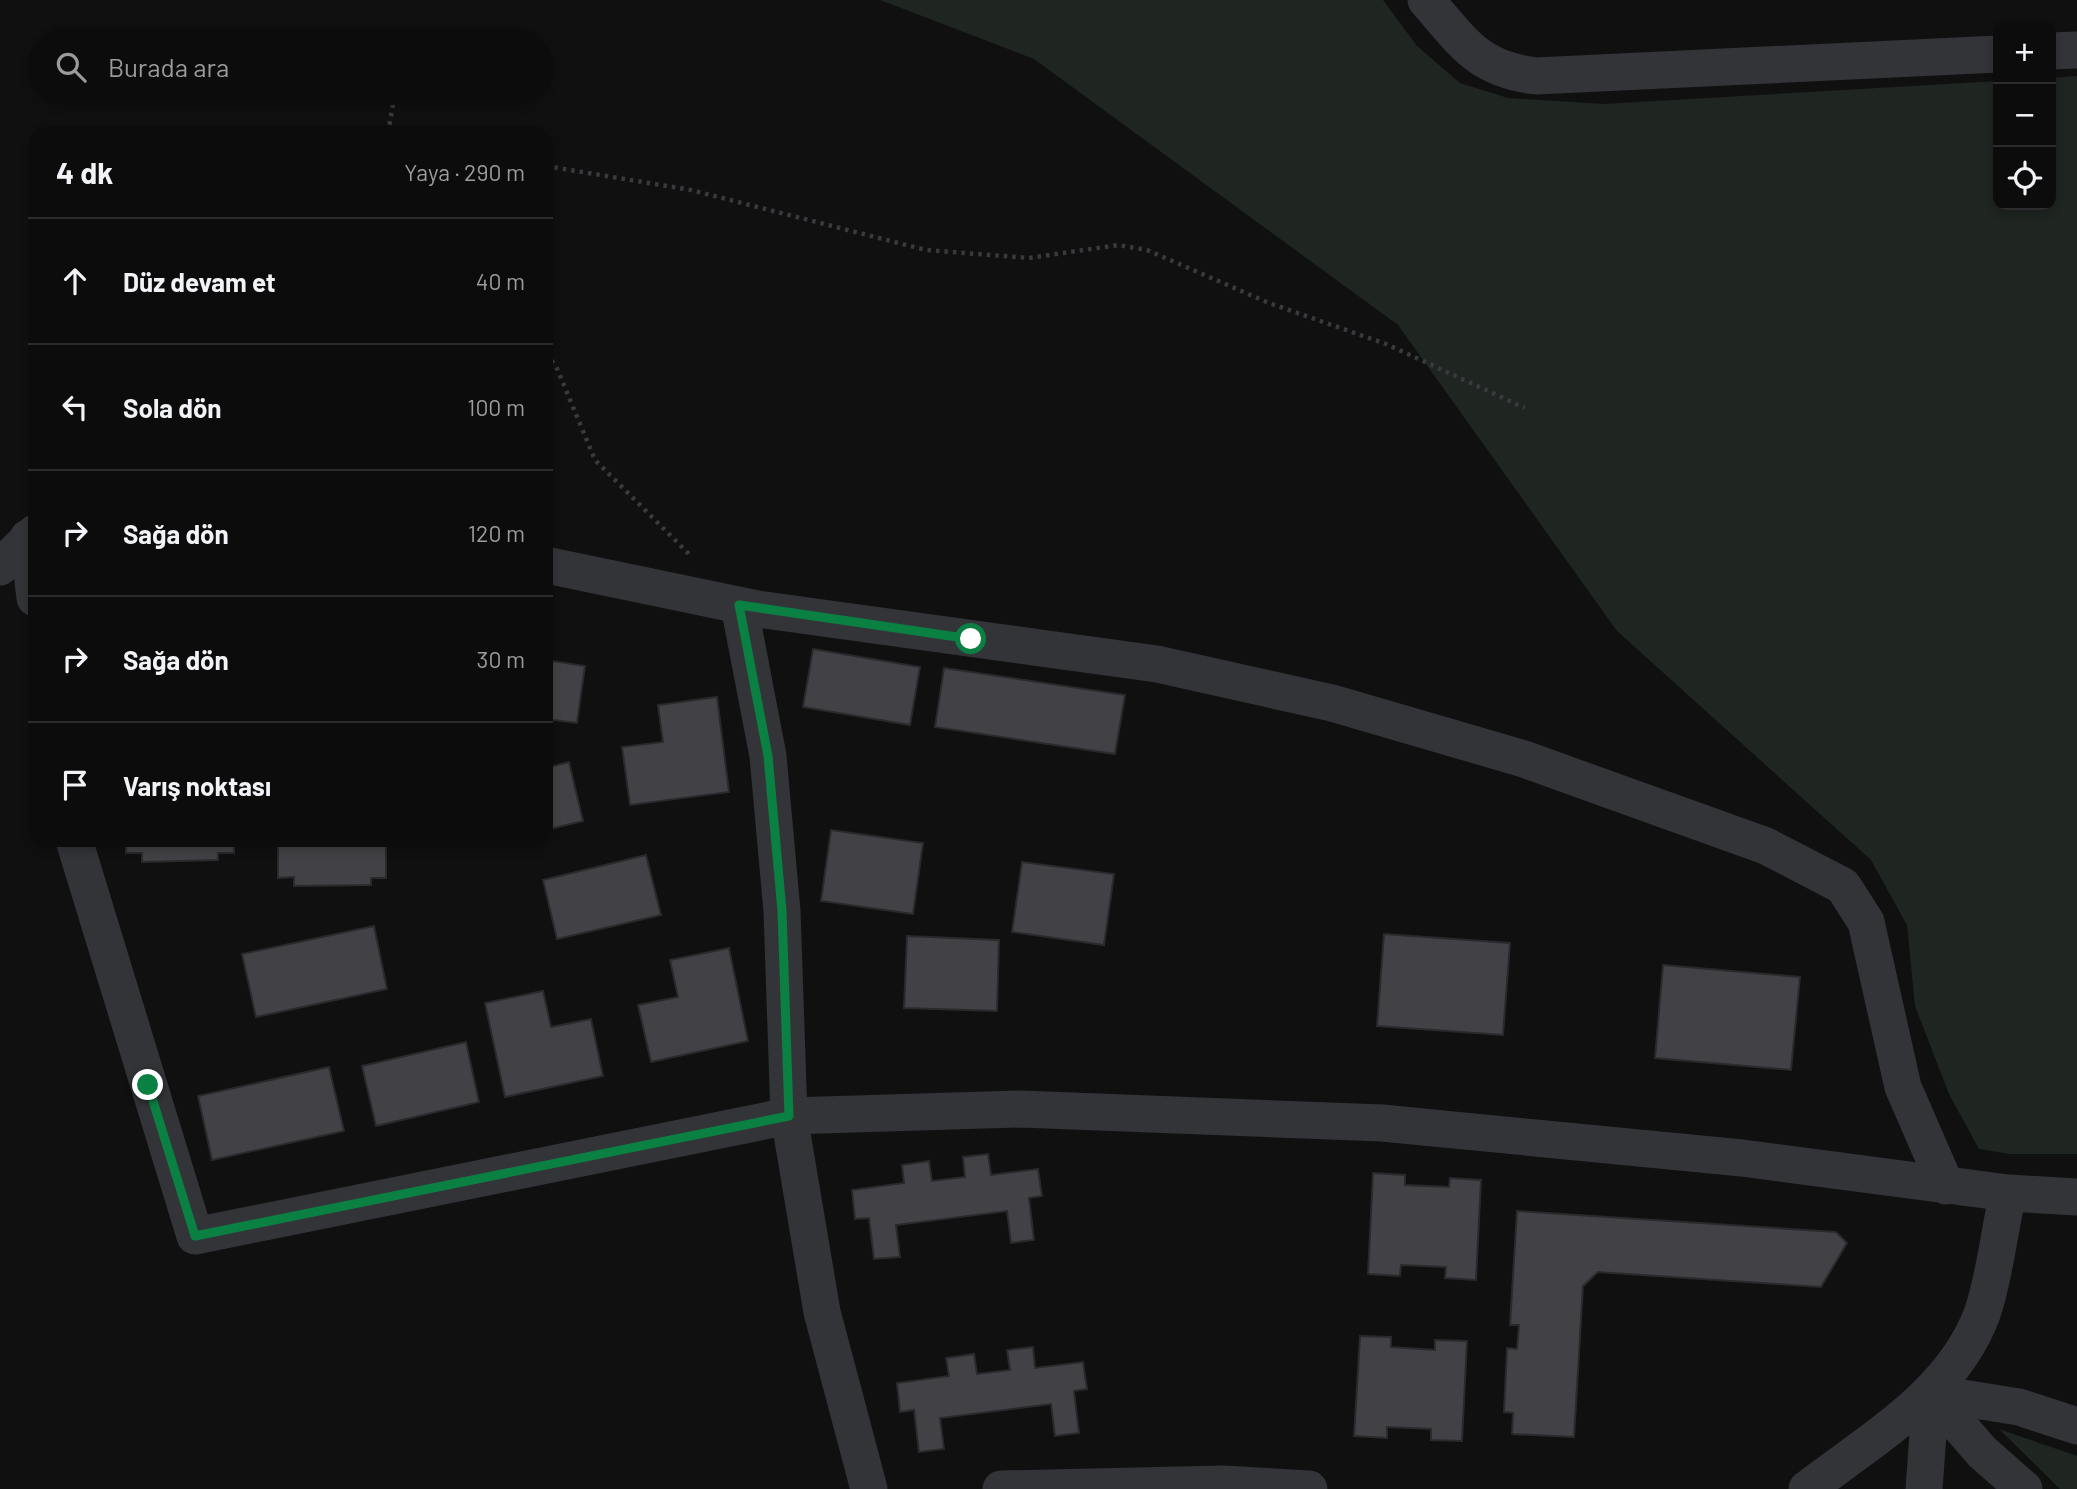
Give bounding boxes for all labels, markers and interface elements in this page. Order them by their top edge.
map controls [1993,21,2056,210]
button: + [1993,21,2056,84]
search box [28,28,553,105]
icon: search [52,48,90,86]
text: Burada ara [108,51,229,82]
button: − [1993,84,2056,147]
button: locate [1993,147,2056,210]
text: 4 dk [56,154,113,190]
text: Yaya · 290 m [404,158,525,186]
icon: ahead [56,262,94,300]
text: Düz devam et [123,266,276,297]
text: 40 m [476,267,525,295]
icon: left [56,388,94,426]
text: Sola dön [123,392,221,423]
text: 100 m [467,393,525,421]
icon: right [56,514,94,552]
text: Sağa dön [123,518,229,549]
text: 120 m [468,519,525,547]
route start [955,623,986,654]
icon: right [56,640,94,678]
text: Sağa dön [123,644,229,675]
text: 30 m [477,645,525,673]
icon: arrive [56,766,94,804]
text: Varış noktası [123,770,271,801]
route end [132,1069,163,1100]

